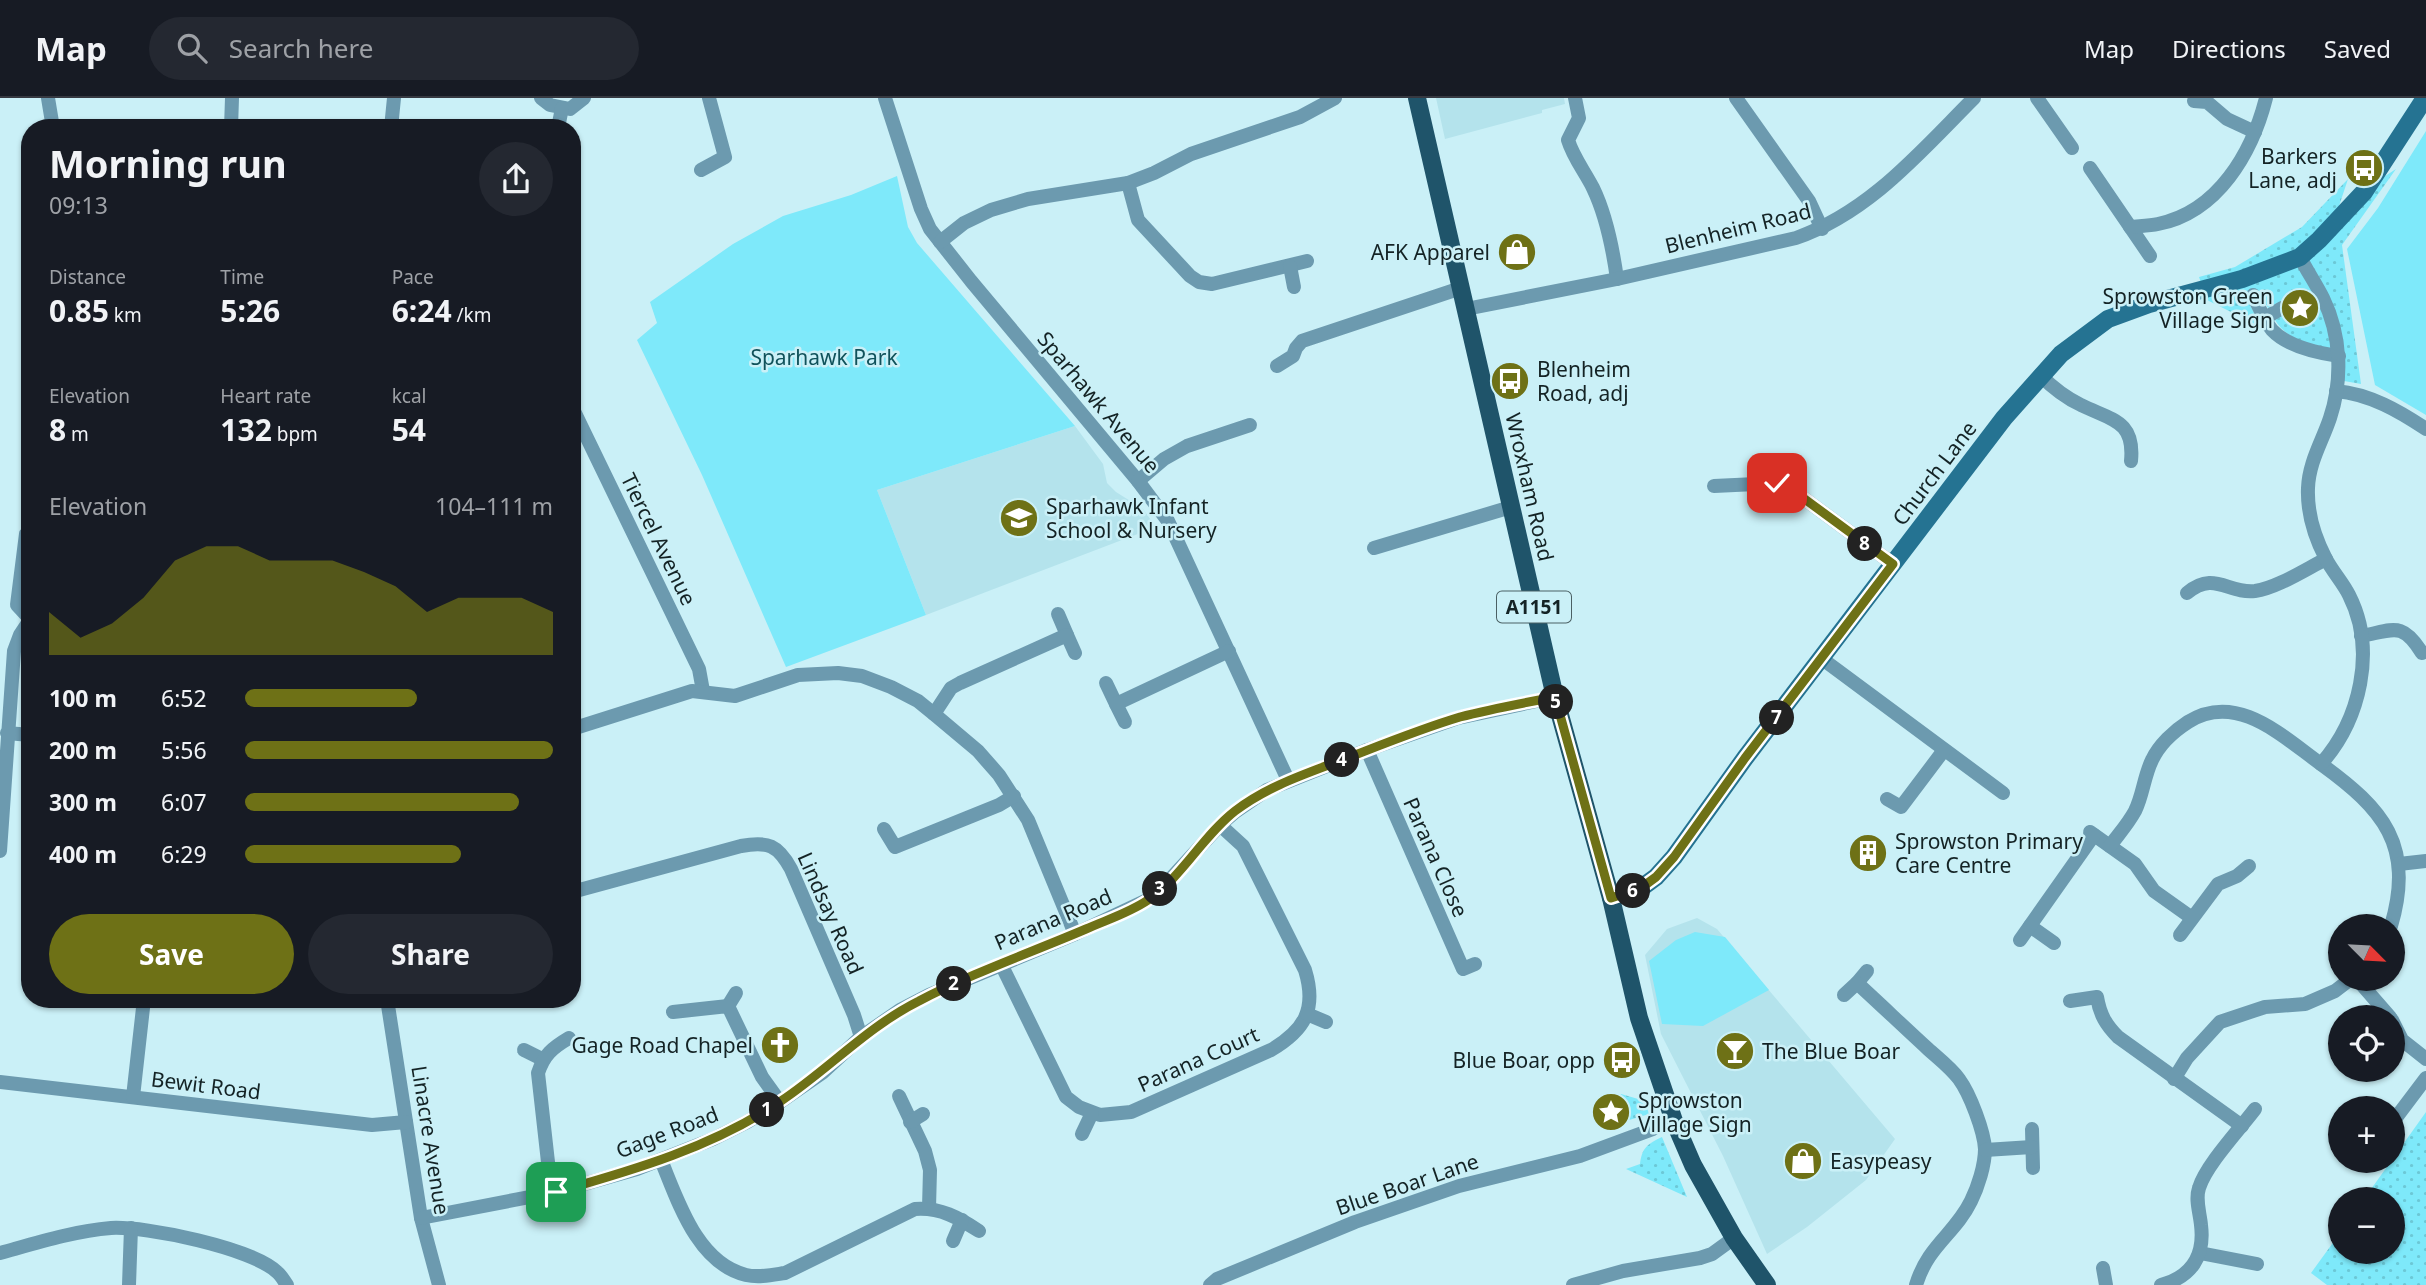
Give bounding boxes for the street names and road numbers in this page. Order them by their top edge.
street label: Blenheim Road [1662,196,1814,260]
street label: Sparhawk Avenue [1032,325,1166,479]
street label: Wroxham Road [1499,410,1561,564]
street label: Church Lane [1886,415,1982,531]
street label: Tiercel Avenue [615,468,703,610]
road number: A1151 [1497,592,1571,622]
street label: Parana Close [1397,793,1475,921]
street label: Lindsay Road [792,848,870,978]
street label: Parana Road [990,882,1116,956]
street label: Parana Court [1133,1020,1263,1098]
street label: Linacre Avenue [405,1063,457,1217]
street label: Bewit Road [149,1064,263,1106]
street label: Gage Road [612,1100,722,1164]
street label: Blue Boar Lane [1332,1146,1482,1222]

